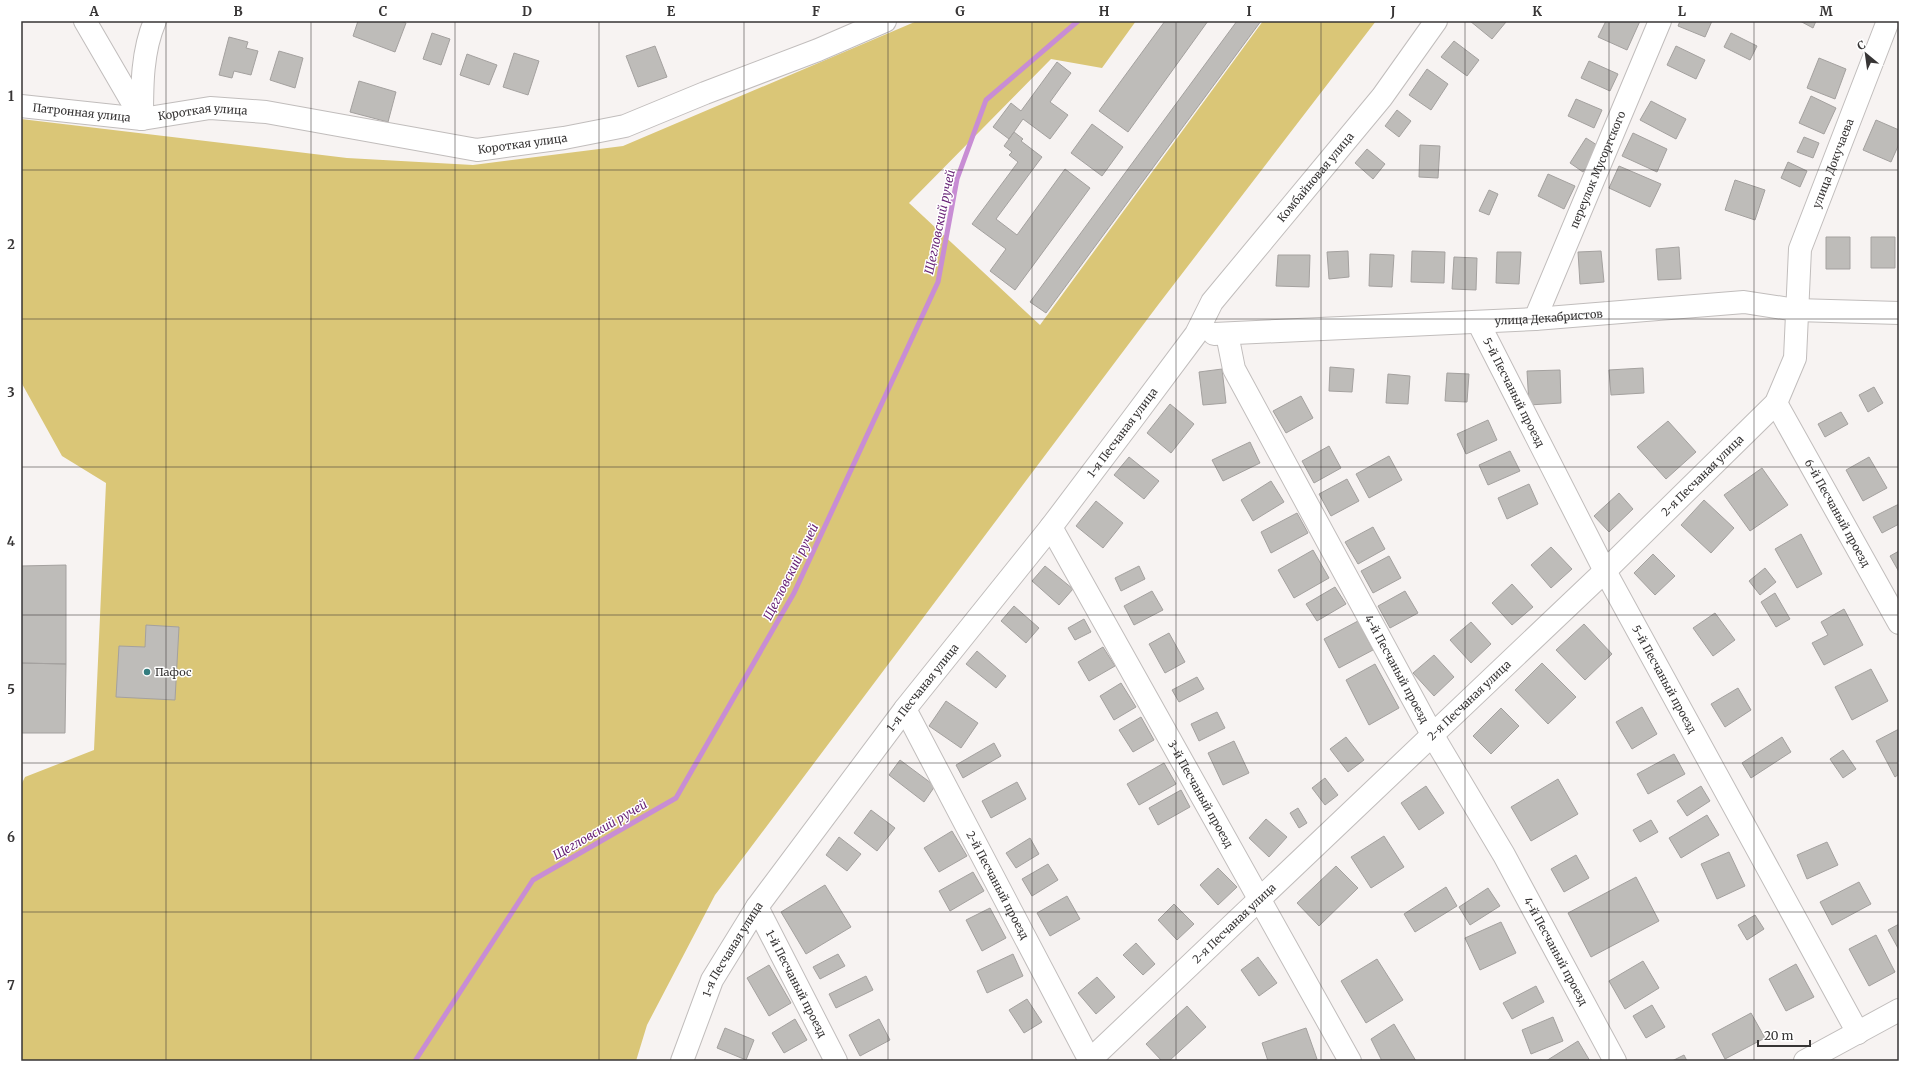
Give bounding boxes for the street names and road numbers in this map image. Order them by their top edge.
street label: Патронная улица [32,100,131,125]
street label: Короткая улица [157,101,248,123]
street label: переулок Мусоргского [1567,108,1629,230]
street label: улица Докучаева [1809,116,1857,210]
street label: Комбайновая улица [1274,129,1357,225]
street label: Короткая улица [477,131,568,157]
street label: улица Декабристов [1494,306,1604,328]
street label: 5-й Песчаный проезд [1480,335,1548,450]
street label: 1-я Песчаная улица [1084,385,1160,480]
street label: 2-я Песчаная улица [1658,432,1746,519]
street label: 6-й Песчаный проезд [1802,457,1873,569]
street label: 4-й Песчаный проезд [1362,612,1432,726]
street label: 5-й Песчаный проезд [1629,623,1700,736]
street label: 1-я Песчаная улица [884,641,962,734]
street label: 2-я Песчаная улица [1424,657,1514,743]
street label: 3-й Песчаный проезд [1165,738,1236,850]
street label: 2-й Песчаный проезд [963,829,1032,942]
street label: 2-я Песчаная улица [1189,880,1279,966]
street label: 4-й Песчаный проезд [1521,894,1591,1008]
street label: 1-я Песчаная улица [699,899,766,999]
street label: 1-й Песчаный проезд [763,927,830,1040]

